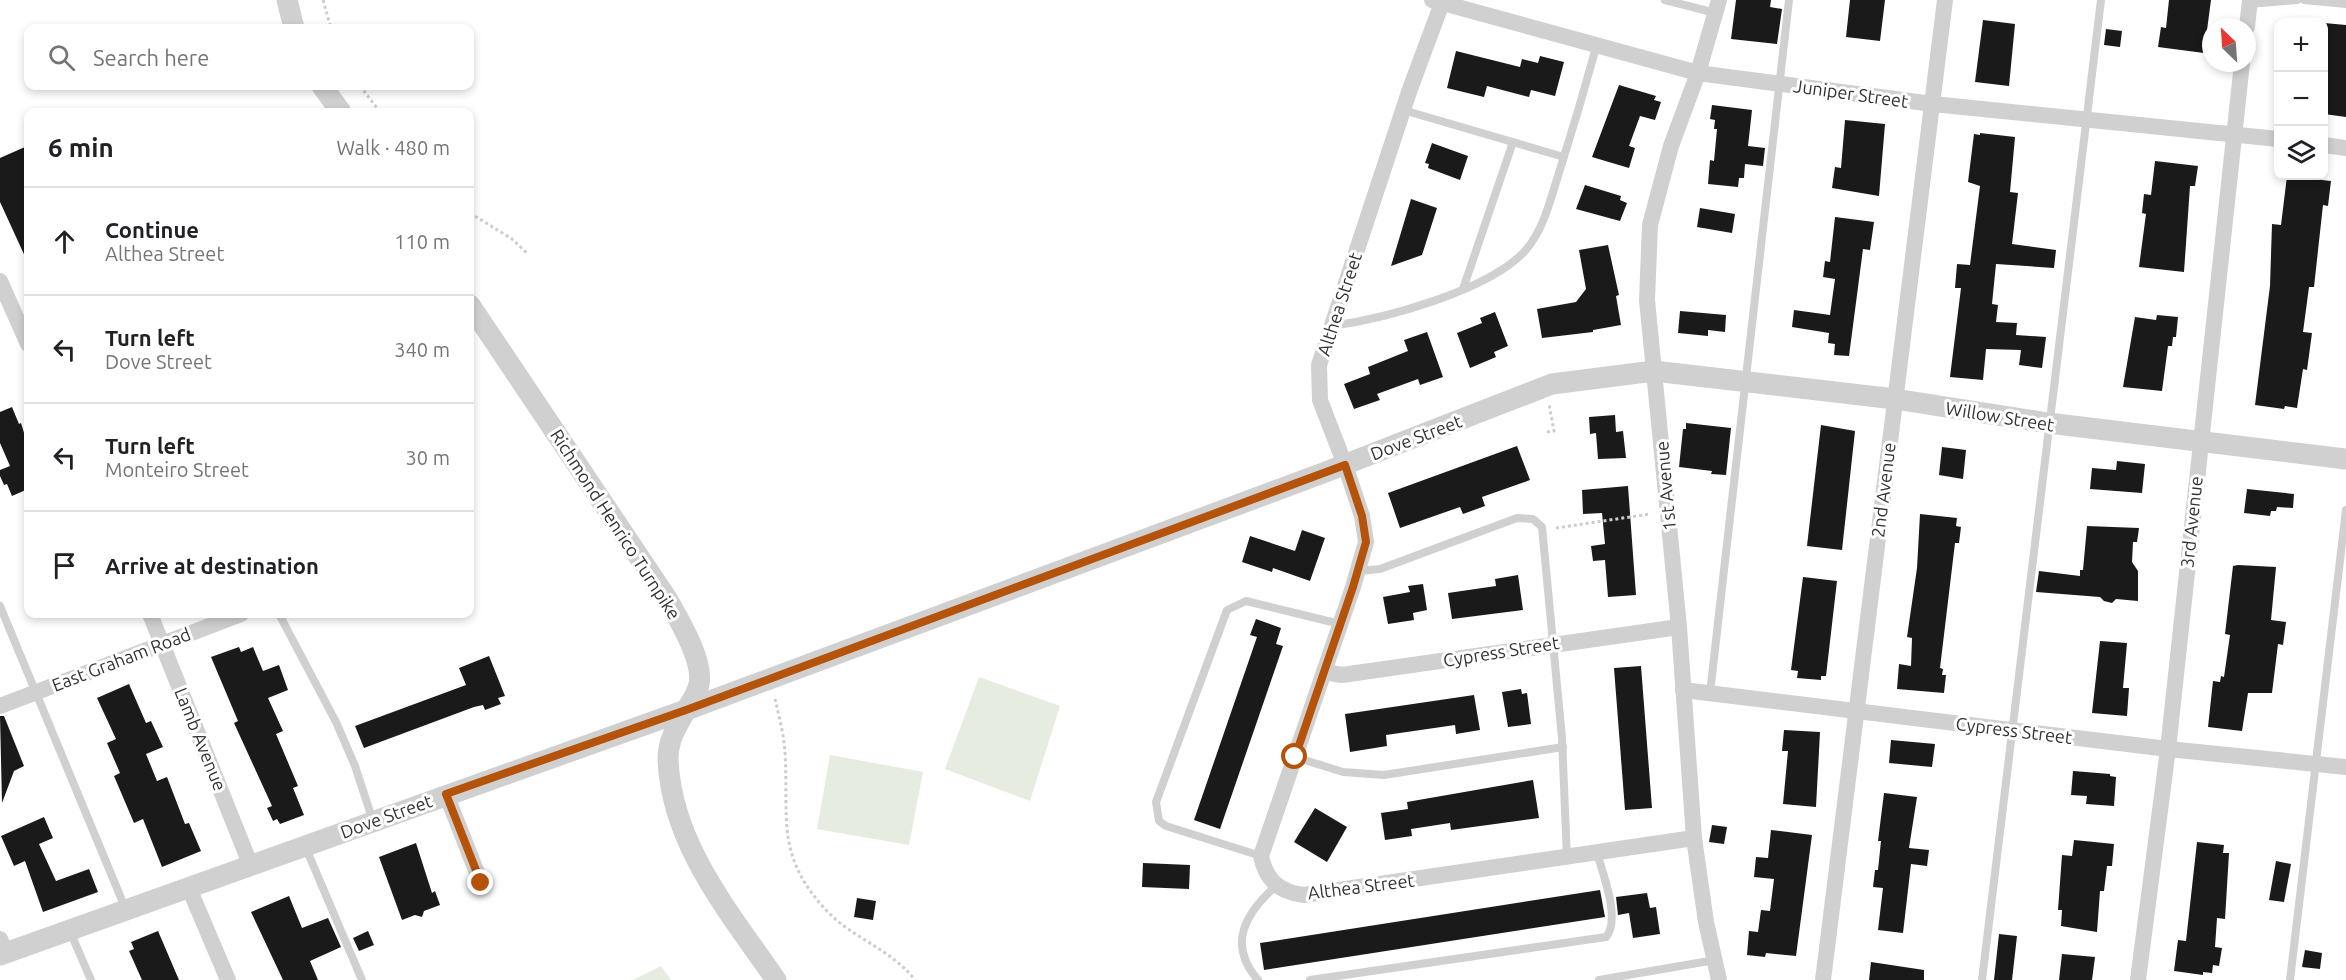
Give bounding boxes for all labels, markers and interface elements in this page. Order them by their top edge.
north arrow [2202,18,2256,72]
map controls [2274,18,2328,180]
button: + [2274,18,2328,72]
search box [24,24,474,90]
icon: search [45,41,78,74]
text: Search here [93,45,209,70]
button: − [2274,72,2328,126]
street label: Juniper Street [1792,75,1910,111]
button: layers [2274,126,2328,180]
text: 6 min [48,133,114,162]
text: Walk · 480 m [337,136,450,159]
text: Continue [105,217,199,242]
icon: ahead [48,225,81,258]
text: 110 m [394,230,450,253]
text: Althea Street [105,242,224,265]
street label: Althea Street [1313,250,1365,358]
text: Turn left [105,325,195,350]
icon: left [48,333,81,366]
text: 340 m [394,338,450,361]
text: Dove Street [105,350,212,373]
street label: Willow Street [1944,398,2056,434]
street label: Dove Street [1367,410,1465,464]
street label: Richmond Henrico Turnpike [547,425,685,623]
text: Turn left [105,433,195,458]
street label: 1st Avenue [1651,440,1679,532]
icon: left [48,441,81,474]
street label: 2nd Avenue [1867,441,1899,539]
text: 30 m [406,446,450,469]
text: Monteiro Street [105,458,249,481]
street label: 3rd Avenue [2176,475,2206,569]
icon: arrive [48,549,81,582]
text: Arrive at destination [105,553,319,578]
street label: East Graham Road [49,623,193,695]
street label: Cypress Street [1442,632,1560,670]
street label: Lamb Avenue [171,685,231,793]
street label: Cypress Street [1955,713,2073,747]
route start [1281,743,1307,769]
street label: Dove Street [337,790,435,842]
route end [467,869,493,895]
street label: Althea Street [1307,870,1415,902]

